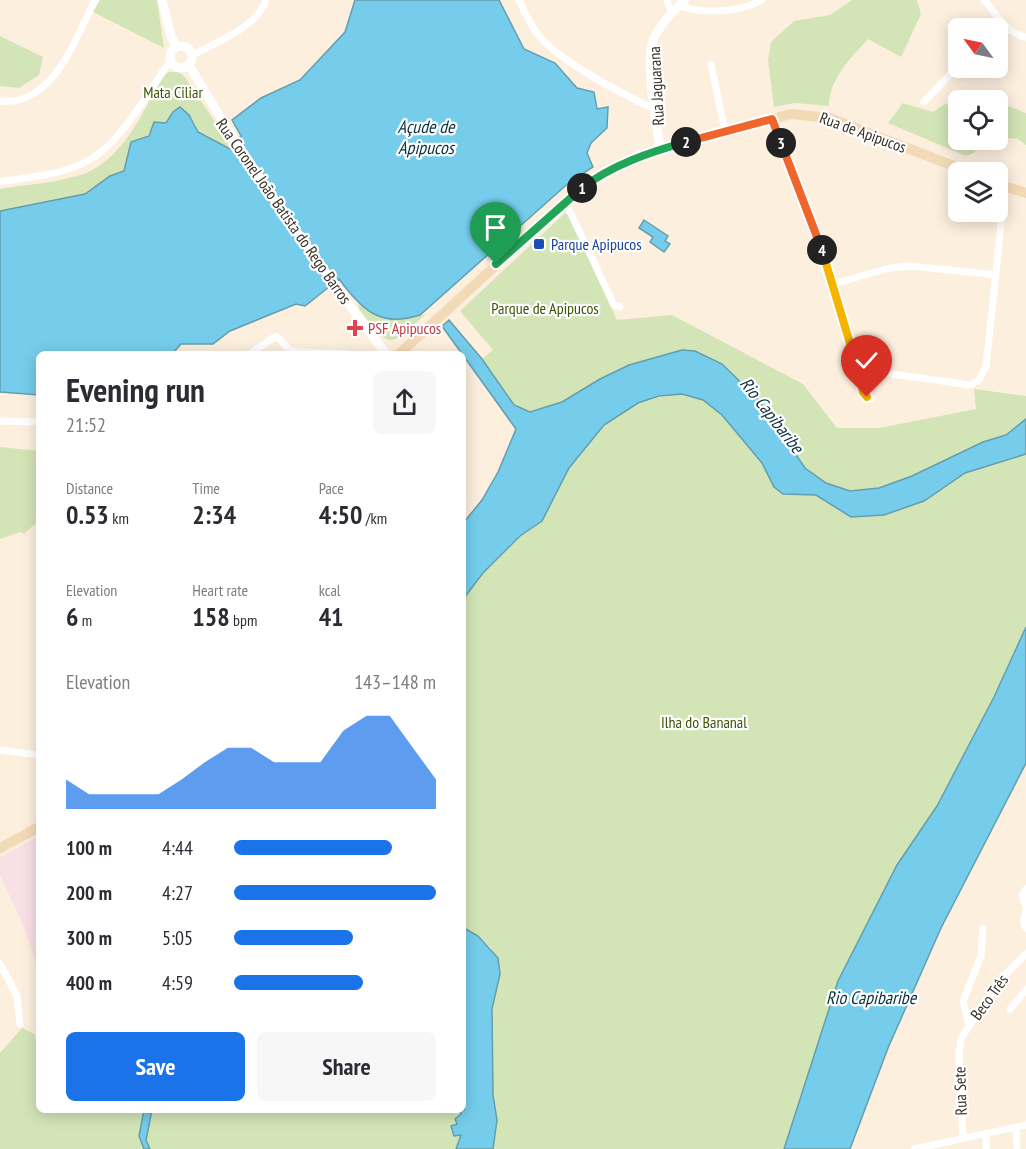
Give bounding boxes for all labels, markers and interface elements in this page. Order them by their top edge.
north arrow [948,18,1008,78]
map controls [948,18,1008,222]
street label: Rua Jaguarana [644,46,668,126]
park label: Mata Ciliar [143,82,203,102]
button: locate [948,90,1008,150]
street label: Rua de Apipucos [817,107,909,157]
street label: Rua Coronel João Batista do Rego Barros [212,114,356,308]
water label: Açude de Apipucos [398,115,456,159]
pin: 2 [671,127,701,157]
pin: 3 [766,128,796,158]
text: 2 [682,132,690,152]
text: 3 [777,133,785,153]
button: layers [948,162,1008,222]
pin: 1 [567,173,597,203]
text: 1 [578,178,586,198]
pin [470,202,521,264]
icon: arrive [479,211,512,244]
place label: Parque Apipucos [551,234,642,254]
pin: 4 [807,235,837,265]
marker: Parque Apipucos [532,237,546,251]
text: 4 [818,240,826,260]
park label: Parque de Apipucos [491,298,599,318]
place label: PSF Apipucos [368,318,441,338]
marker: PSF Apipucos [346,319,364,337]
pin [841,335,892,397]
icon: check [850,344,883,377]
text: Evening run [66,368,205,411]
button: share [373,371,436,434]
water label: Rio Capibaribe [735,372,810,459]
text: 21:52 [66,412,106,438]
text: Distance [66,478,113,498]
text: Time [192,478,220,498]
text: Pace [319,478,344,498]
text: 0.53 [66,498,109,531]
text: 2:34 [192,498,236,531]
text: 4:50 [319,498,362,531]
text: km [109,508,129,528]
text: /km [362,508,387,528]
text: Elevation [66,580,117,600]
text: Heart rate [192,580,248,600]
text: kcal [319,580,341,600]
text: 6 [66,600,78,633]
text: 158 [192,600,230,633]
text: 41 [319,600,344,633]
text: m [78,610,92,630]
text: bpm [230,610,257,630]
text: Elevation [66,669,130,695]
text: 143–148 m [354,669,436,695]
park label: Ilha do Bananal [661,712,747,732]
text: 100 m [66,835,112,861]
text: 4:44 [162,835,193,861]
text: 200 m [66,880,112,906]
text: 4:27 [162,880,193,906]
text: 300 m [66,925,112,951]
text: 5:05 [162,925,193,951]
text: 400 m [66,970,112,996]
text: 4:59 [162,970,193,996]
street label: Beco Três [966,970,1012,1024]
water label: Rio Capibaribe [826,986,918,1009]
button: Save [66,1032,245,1101]
button: Share [257,1032,436,1101]
street label: Rua Sete [949,1066,971,1116]

